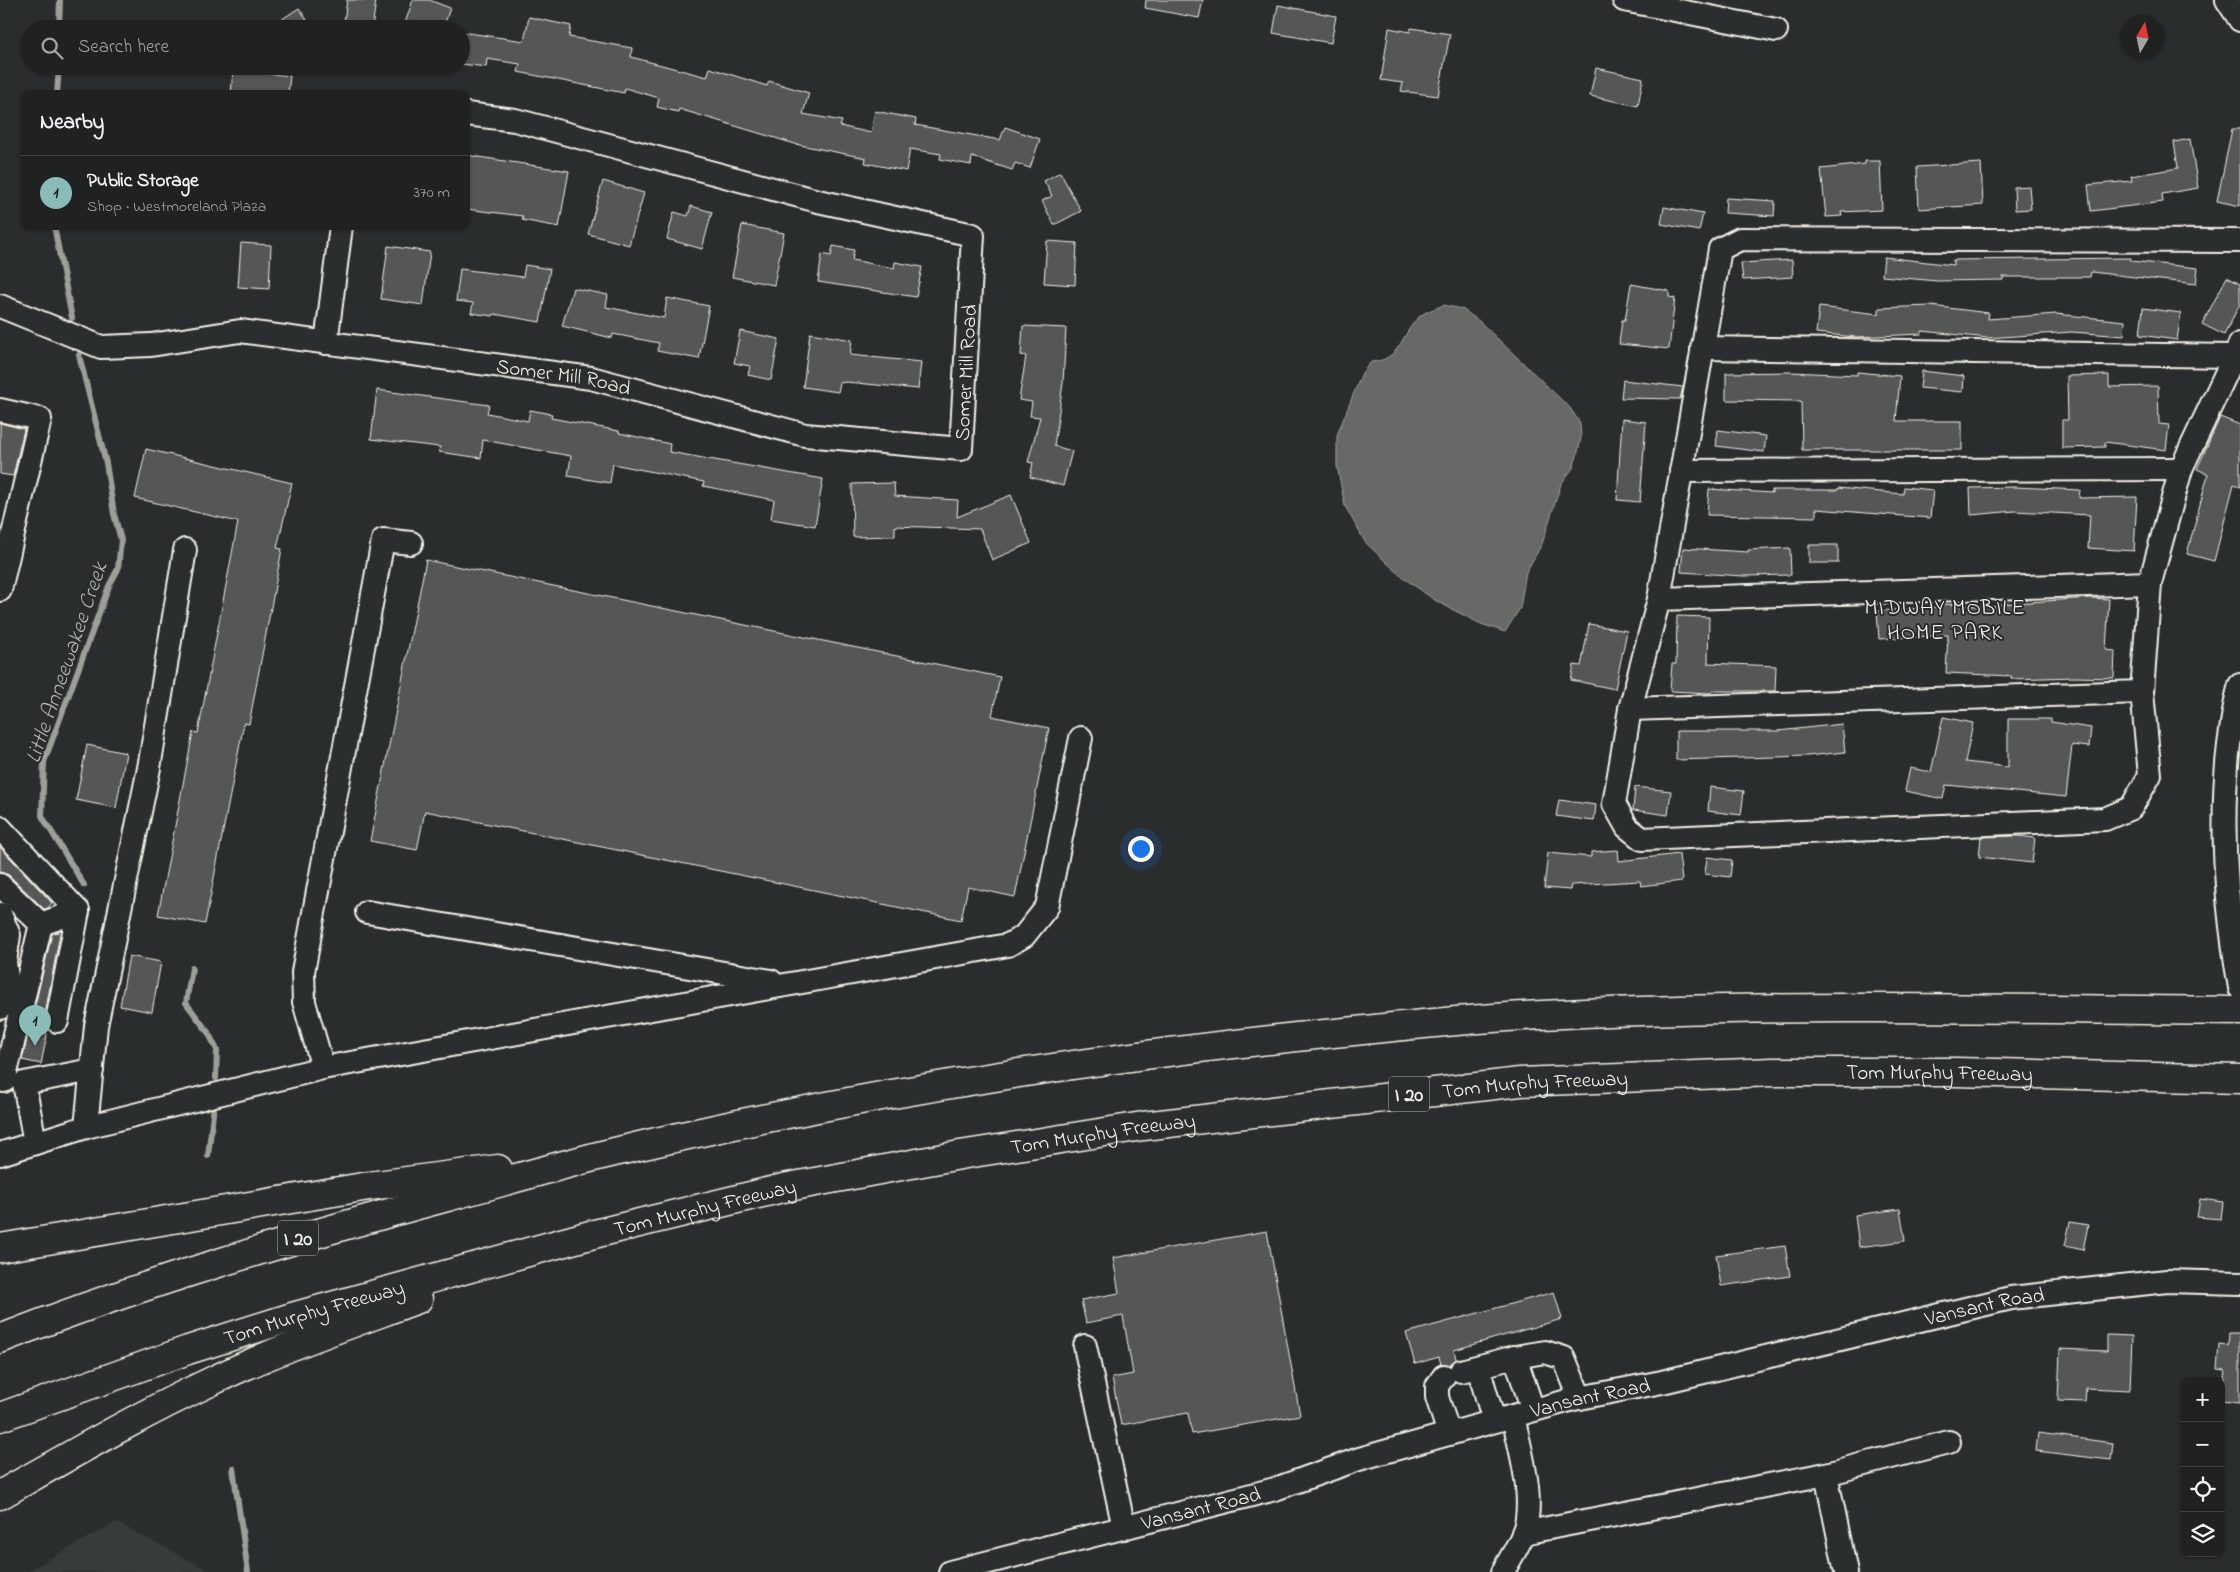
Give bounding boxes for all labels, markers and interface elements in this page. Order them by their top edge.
north arrow [2120,15,2165,60]
search box [20,20,470,75]
icon: search [38,34,66,62]
text: Search here [78,34,169,61]
text: Nearby [40,108,104,138]
text: Public Storage [87,168,199,195]
text: 1 [53,181,59,205]
text: 370 m [413,181,450,205]
text: Shop · Westmoreland Plaza [87,195,266,219]
street label: Somer Mill Road [948,303,986,442]
street label: Somer Mill Road [494,352,634,405]
water label: Little Anneewakee Creek [18,557,118,768]
district label: MIDWAY MOBILE HOME PARK [1864,593,2026,650]
your location [1128,836,1154,862]
pin: 1 [19,1005,51,1046]
street label: Tom Murphy Freeway [1846,1059,2033,1093]
street label: Tom Murphy Freeway [1440,1065,1629,1108]
road number: I 20 [1389,1076,1429,1112]
street label: Tom Murphy Freeway [1009,1107,1197,1164]
street label: Tom Murphy Freeway [611,1173,799,1246]
road number: I 20 [278,1220,318,1256]
street label: Tom Murphy Freeway [220,1274,409,1355]
street label: Vansant Road [1921,1281,2046,1335]
street label: Vansant Road [1526,1372,1653,1428]
map controls [2180,1377,2225,1557]
button: + [2180,1377,2225,1422]
button: − [2180,1422,2225,1467]
button: locate [2180,1467,2225,1512]
street label: Vansant Road [1138,1480,1264,1540]
button: layers [2180,1512,2225,1557]

